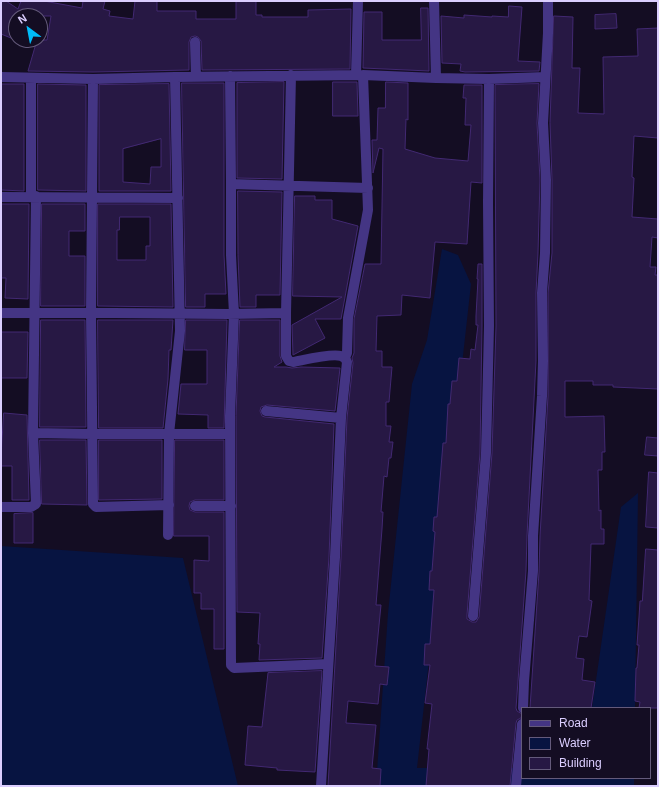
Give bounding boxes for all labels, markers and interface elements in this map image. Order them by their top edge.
north arrow [8,8,48,48]
text: N [16,11,29,26]
legend [521,707,651,779]
text: Road [559,716,588,730]
text: Water [559,736,591,750]
text: Building [559,756,602,770]

